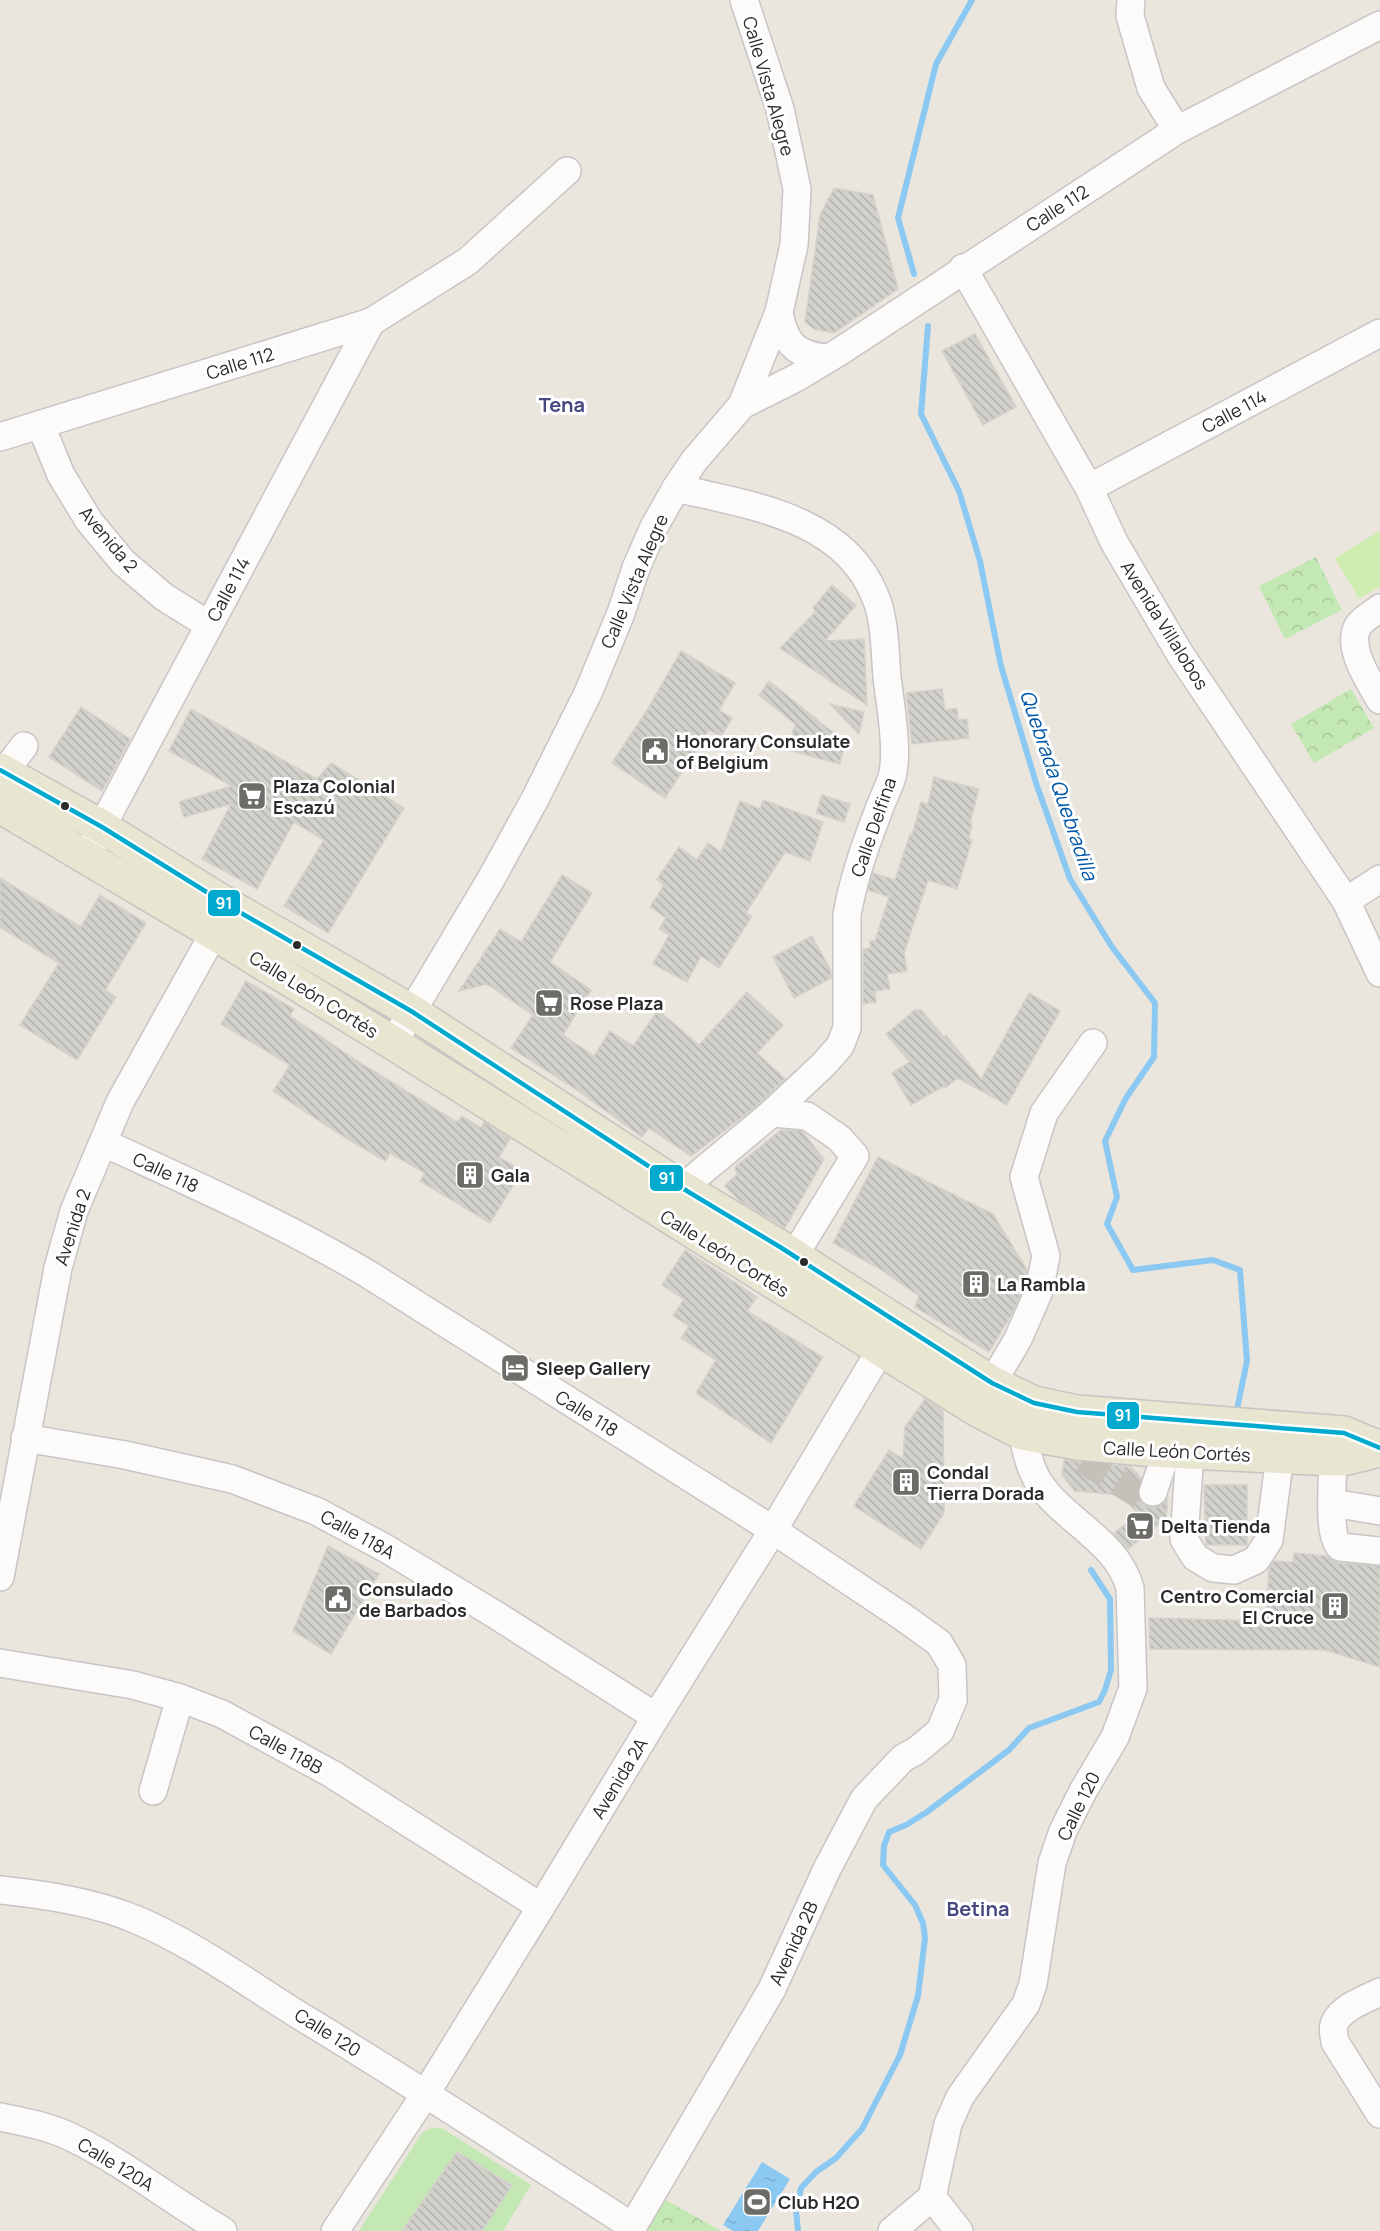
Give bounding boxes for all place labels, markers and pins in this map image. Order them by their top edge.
place label: Honorary Consulate of Belgium [676,729,851,774]
public building icon: Honorary Consulate of Belgium [639,735,671,767]
place label: Plaza Colonial Escazú [273,774,395,819]
supermarket icon: Plaza Colonial Escazú [236,780,268,812]
unlabelled marker [59,800,71,812]
unlabelled marker [291,939,303,951]
supermarket icon: Rose Plaza [533,987,565,1019]
place label: Rose Plaza [570,991,663,1015]
building icon: Gala [454,1159,486,1191]
place label: Gala [491,1163,530,1187]
unlabelled marker [798,1256,810,1268]
building icon: La Rambla [960,1268,992,1300]
place label: La Rambla [997,1272,1086,1296]
hotel icon: Sleep Gallery [499,1352,531,1384]
place label: Sleep Gallery [536,1356,650,1380]
place label: Condal Tierra Dorada [927,1460,1044,1505]
building icon: Condal Tierra Dorada [890,1466,922,1498]
supermarket icon: Delta Tienda [1124,1510,1156,1542]
place label: Delta Tienda [1161,1514,1270,1538]
place label: Consulado de Barbados [359,1577,467,1622]
public building icon: Consulado de Barbados [322,1583,354,1615]
place label: Centro Comercial El Cruce [1161,1584,1314,1629]
building icon: Centro Comercial El Cruce [1319,1590,1351,1622]
sports icon: Club H2O [741,2186,773,2218]
place label: Club H2O [778,2190,860,2214]

